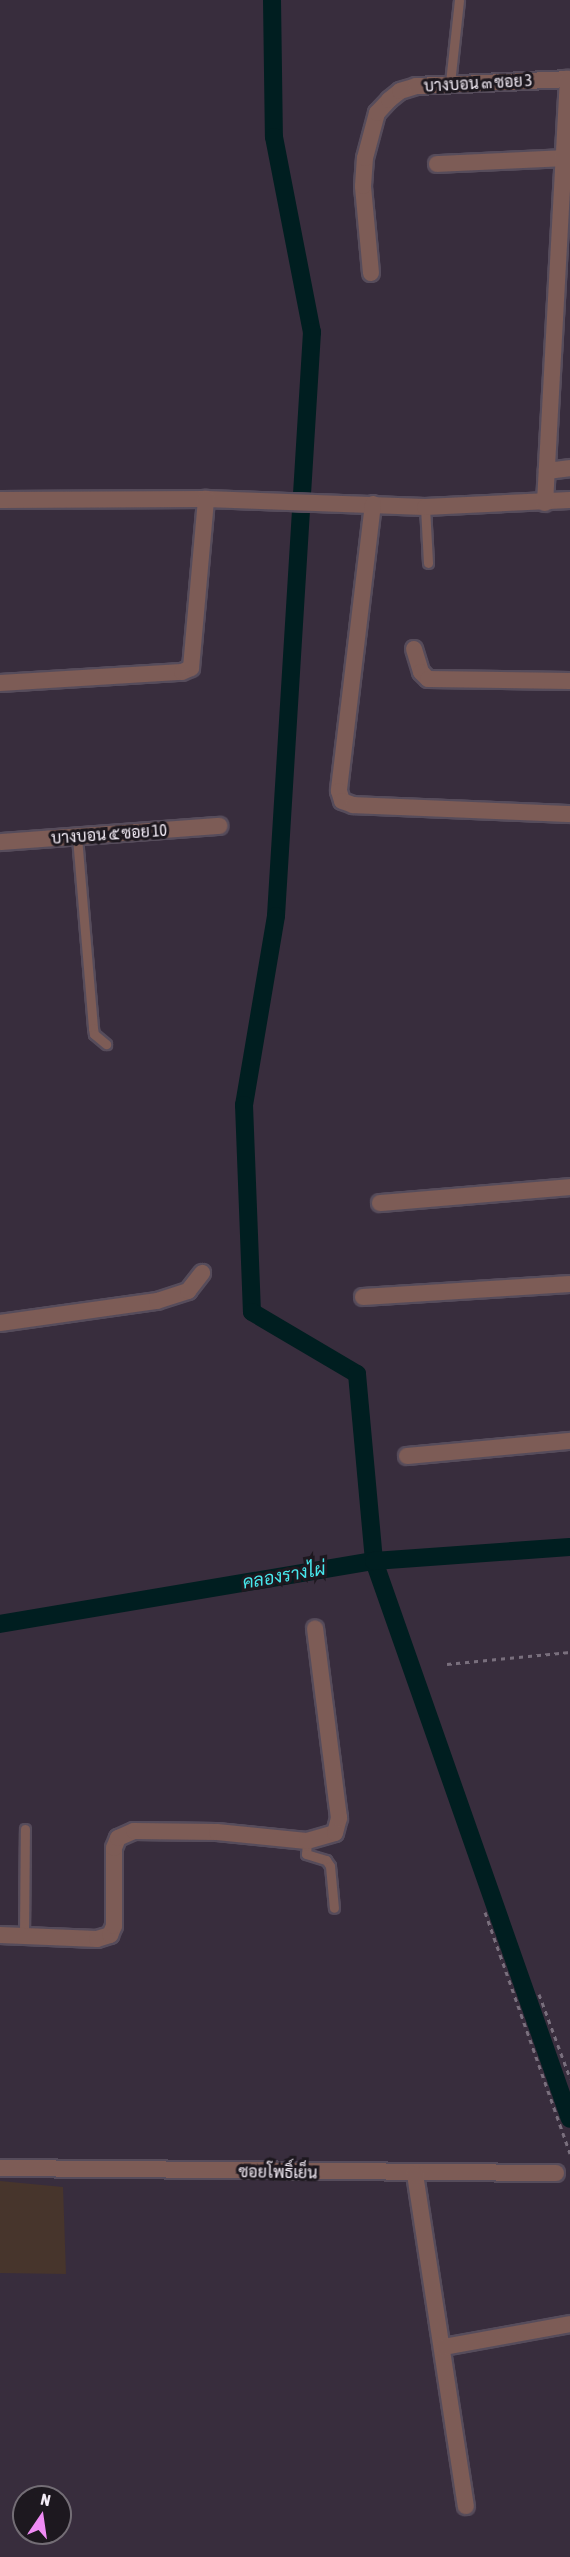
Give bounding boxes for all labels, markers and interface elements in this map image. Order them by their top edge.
street label: บางบอน ๓ ซอย 3 [423,71,533,95]
street label: บางบอน ๕ ซอย 10 [50,820,168,848]
water label: คลองรางไผ่ [241,1558,327,1594]
street label: ซอยโพธิ์เย็น [238,2162,318,2182]
north arrow [12,2485,72,2545]
text: N [39,2490,52,2509]

